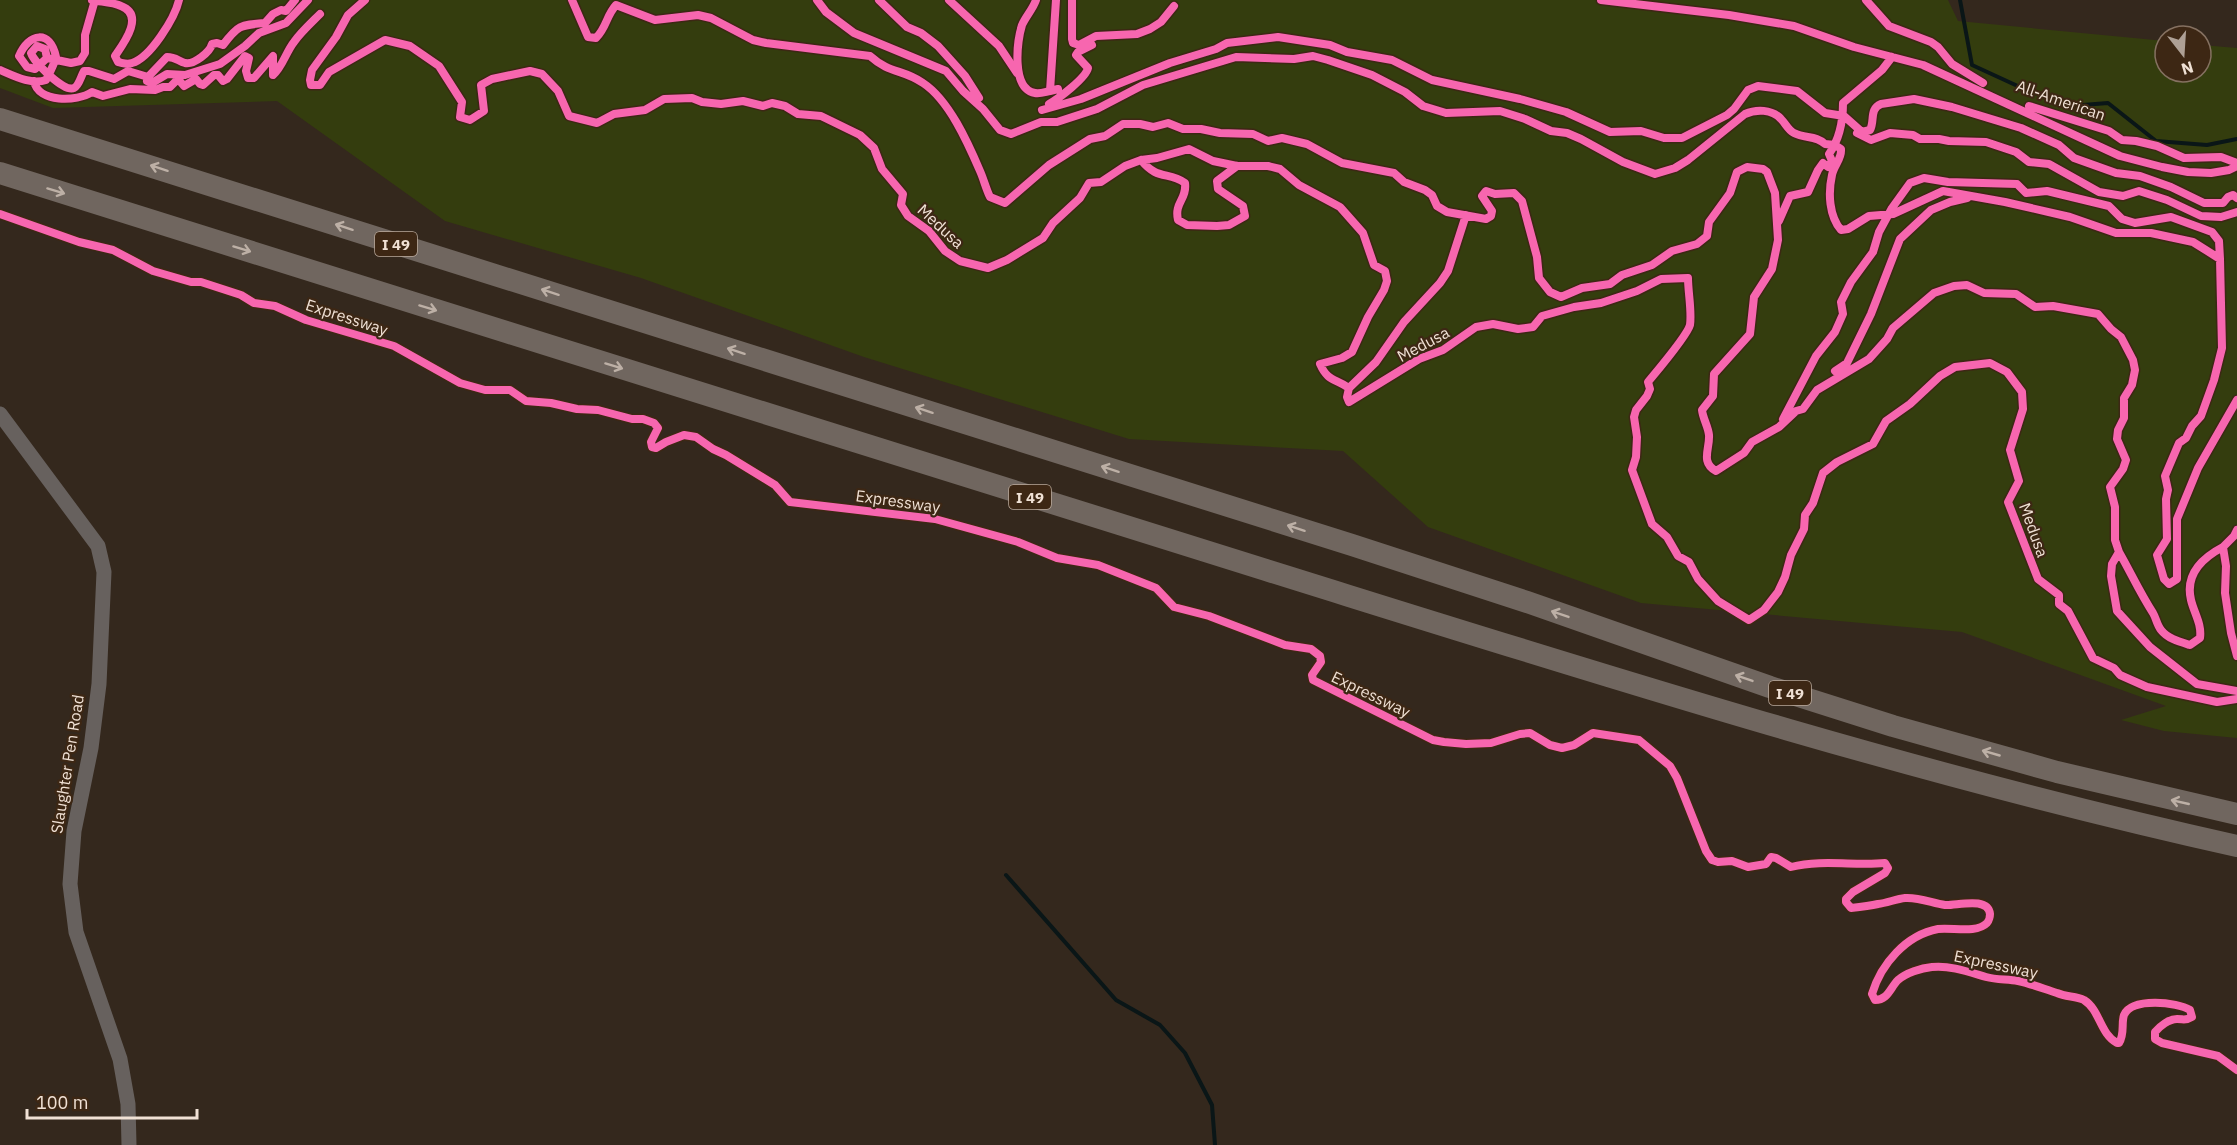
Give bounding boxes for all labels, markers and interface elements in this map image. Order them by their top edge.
north arrow [2153,24,2213,84]
text: N [2179,57,2196,80]
street label: All-American [2014,75,2108,125]
one-way arrow [150,162,169,173]
one-way arrow [46,186,65,197]
street label: Medusa [914,199,969,253]
one-way arrow [335,221,354,232]
road number: I 49 [375,232,417,256]
one-way arrow [232,244,251,255]
one-way arrow [541,286,560,297]
street label: Expressway [303,294,391,340]
one-way arrow [418,303,437,314]
street label: Medusa [1393,322,1453,366]
one-way arrow [727,345,746,356]
one-way arrow [604,362,623,373]
one-way arrow [915,404,934,415]
one-way arrow [1101,463,1120,474]
street label: Expressway [854,485,942,517]
road number: I 49 [1009,485,1051,509]
street label: Medusa [2015,500,2053,560]
one-way arrow [1287,522,1306,533]
one-way arrow [1551,607,1570,618]
street label: Expressway [1328,666,1414,722]
one-way arrow [1736,671,1754,682]
road number: I 49 [1769,681,1811,705]
street label: Slaughter Pen Road [46,693,88,835]
one-way arrow [1982,747,2001,758]
one-way arrow [2171,795,2190,807]
street label: Expressway [1952,945,2040,983]
scale bar [27,1082,196,1120]
text: 100 m [36,1091,88,1114]

